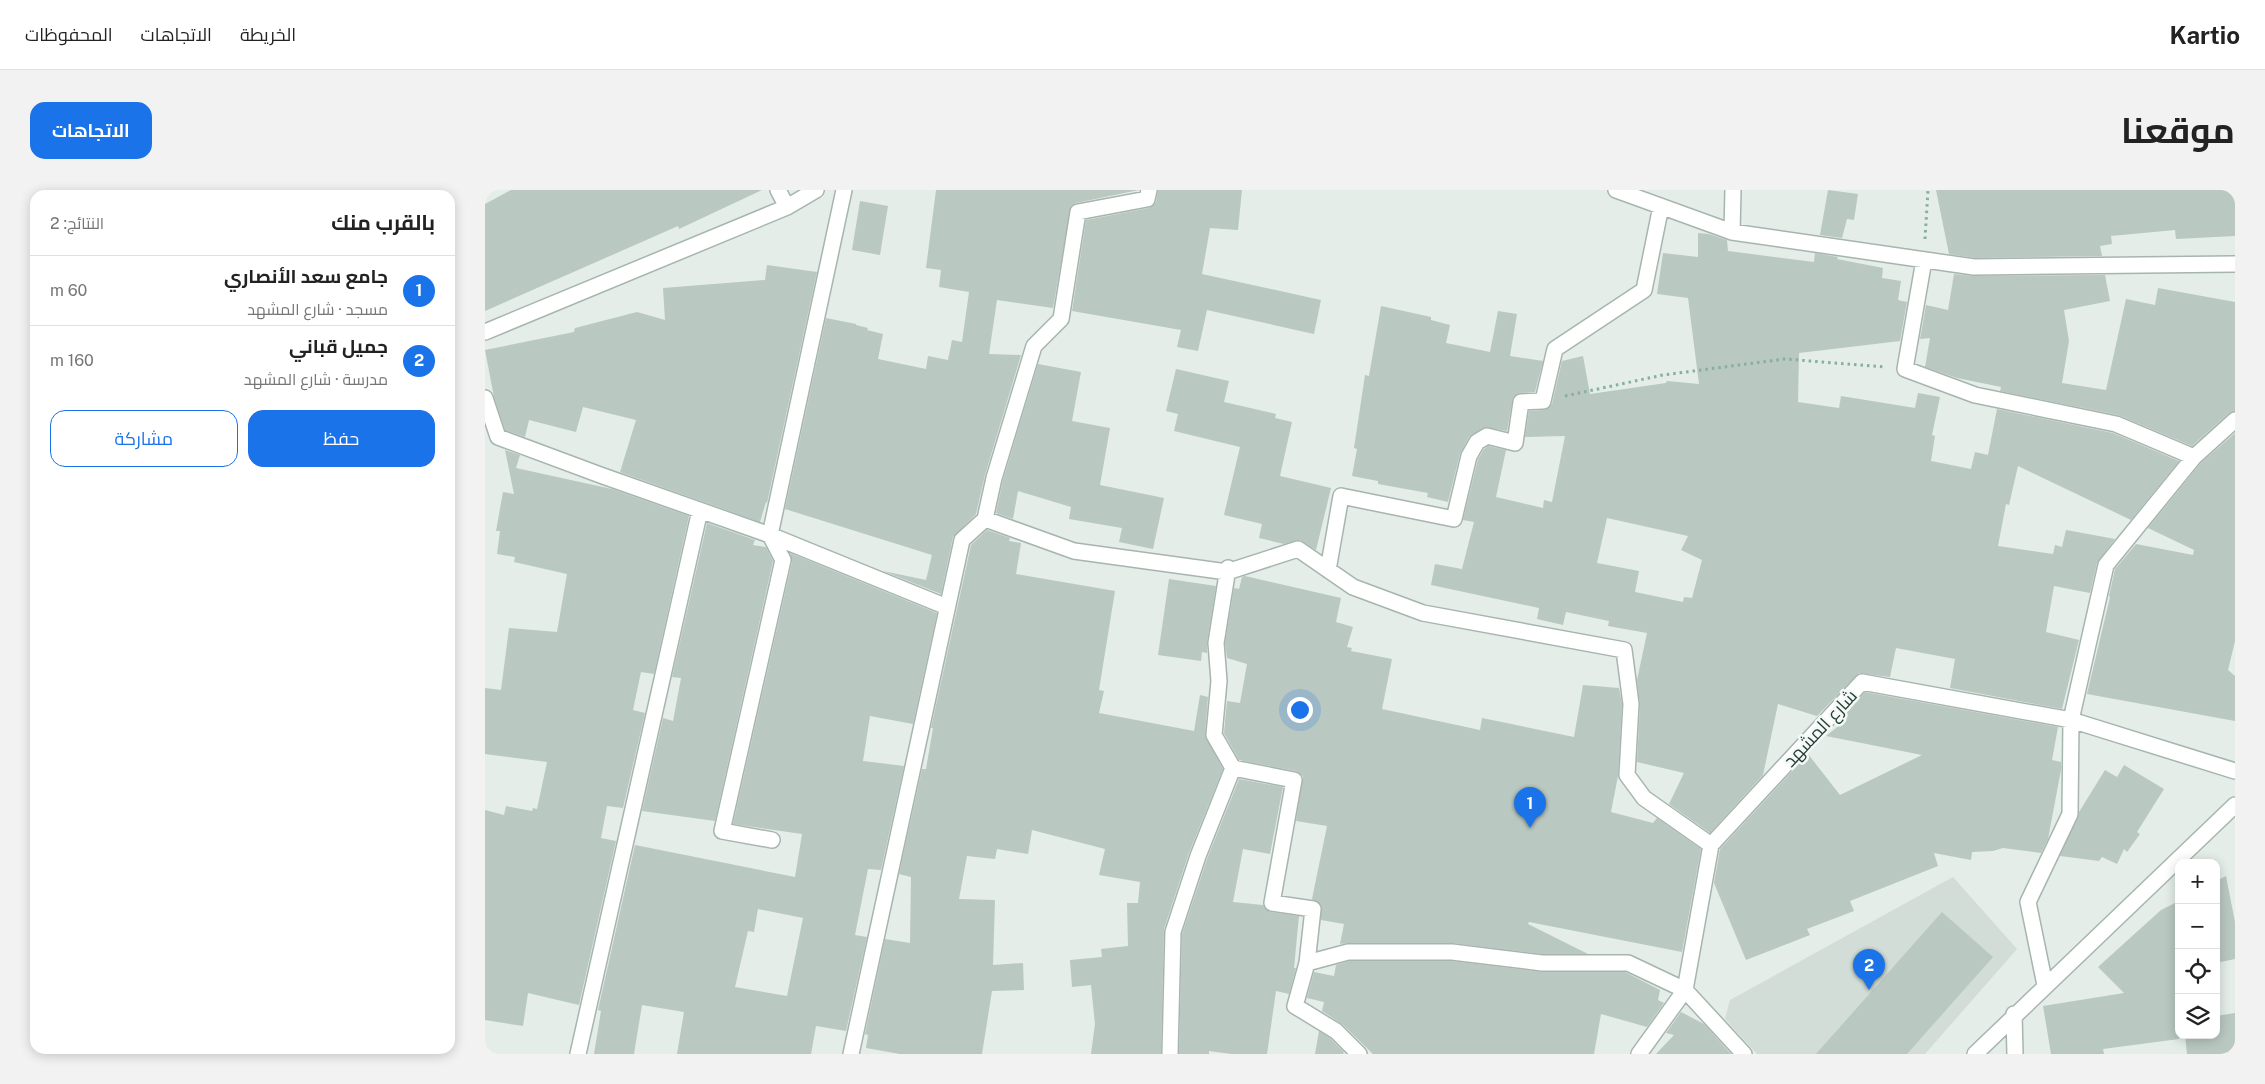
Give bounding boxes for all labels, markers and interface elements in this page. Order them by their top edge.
text: Kartio [2169,21,2240,49]
text: المحفوظات [25,24,113,45]
text: الاتجاهات [141,24,212,45]
text: الخريطة [240,24,296,45]
button: الاتجاهات [30,102,152,159]
text: موقعنا [2121,110,2235,151]
text: بالقرب منك [331,210,435,235]
text: النتائج: 2 [50,214,104,233]
text: جامع سعد الأنصاري [224,265,388,287]
text: 60 m [50,281,87,300]
text: 1 [416,281,422,300]
text: مسجد · شارع المشهد [247,300,388,319]
text: جميل قباني [289,335,388,357]
text: 160 m [50,351,94,370]
text: 2 [414,351,424,370]
text: مدرسة · شارع المشهد [244,370,388,389]
button: مشاركة [50,410,238,467]
button: حفظ [248,410,435,467]
street label: شارع المشهد [1779,685,1863,772]
your location [1287,697,1313,723]
pin: 1 [1514,787,1546,828]
map controls [2175,859,2220,1039]
button: + [2175,859,2220,904]
button: − [2175,904,2220,949]
pin: 2 [1853,949,1885,990]
button: locate [2175,949,2220,994]
button: layers [2175,994,2220,1039]

